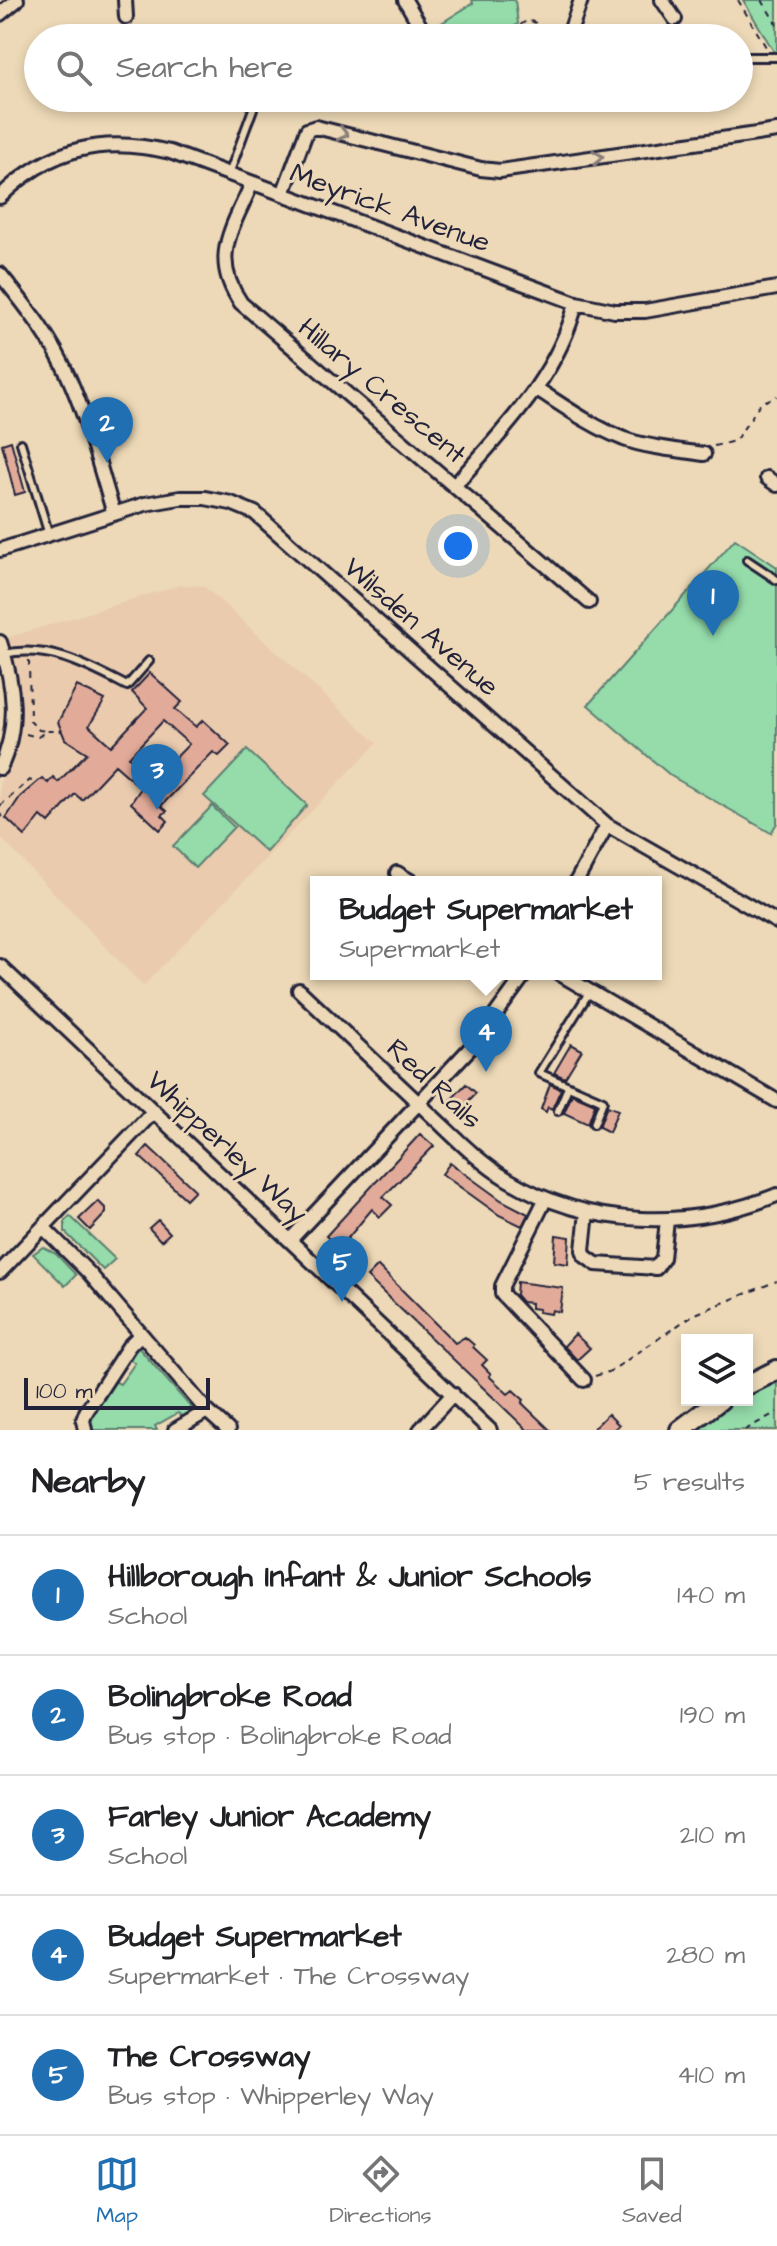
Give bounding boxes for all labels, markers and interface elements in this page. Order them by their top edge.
search box [24,24,753,112]
icon: search [52,46,96,90]
text: Search here [116,47,293,89]
one-way arrow [336,124,350,141]
one-way arrow [591,149,605,166]
street label: Meyrick Avenue [284,154,496,264]
street label: Hillary Crescent [288,309,475,475]
pin: 2 [81,397,133,463]
your location [438,526,478,566]
street label: Wilsden Avenue [335,548,507,706]
pin: 1 [687,570,739,636]
pin: 3 [131,744,183,810]
popup [310,876,662,980]
text: Budget Supermarket [339,889,633,931]
text: Supermarket [339,931,500,967]
pin: 4 [460,1006,512,1072]
street label: Red Rails [378,1030,490,1138]
street label: Whipperley Way [136,1062,316,1234]
pin: 5 [316,1236,368,1302]
map controls [681,1334,753,1406]
button: layers [681,1334,753,1406]
scale bar [24,1374,210,1410]
text: 100 m [36,1376,93,1407]
text: Nearby [32,1458,146,1506]
text: 5 results [634,1464,745,1500]
text: Hillborough Infant & Junior Schools [108,1556,591,1598]
text: 1 [56,1577,60,1613]
text: 140 m [677,1577,745,1613]
text: School [108,1598,187,1634]
text: Bolingbroke Road [108,1676,352,1718]
text: 2 [51,1697,65,1733]
text: 190 m [680,1697,745,1733]
text: Bus stop · Bolingbroke Road [108,1718,452,1754]
text: Farley Junior Academy [108,1796,431,1838]
text: 3 [51,1817,65,1853]
text: 210 m [680,1817,745,1853]
text: School [108,1838,187,1874]
text: Budget Supermarket [108,1916,402,1958]
text: 4 [49,1937,67,1973]
text: 280 m [666,1937,745,1973]
text: Supermarket · The Crossway [108,1958,469,1994]
text: The Crossway [108,2036,311,2078]
text: 5 [49,2057,67,2093]
text: 410 m [677,2057,745,2093]
text: Bus stop · Whipperley Way [108,2078,434,2114]
tab: Map [95,2152,139,2231]
tab: Directions [329,2152,432,2231]
tab: Saved [622,2152,682,2231]

